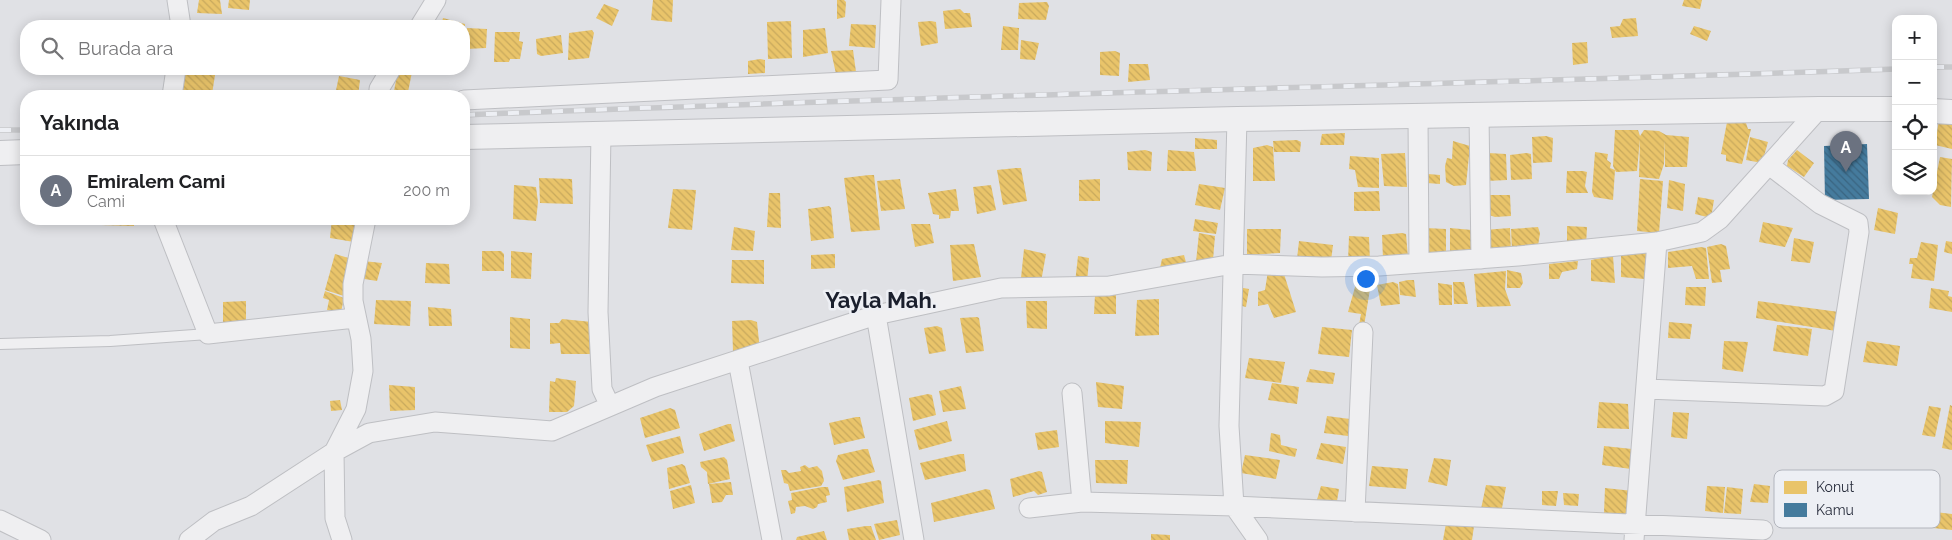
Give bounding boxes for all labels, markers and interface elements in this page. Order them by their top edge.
map controls [1892,15,1937,195]
button: + [1892,15,1937,60]
search box [20,20,470,75]
icon: search [38,34,66,62]
text: Burada ara [78,37,173,59]
button: − [1892,60,1937,105]
button: locate [1892,105,1937,150]
text: Yakında [40,110,119,135]
pin: A [1830,131,1862,172]
button: layers [1892,150,1937,195]
text: Emiralem Cami [87,170,225,192]
text: A [51,181,61,200]
text: 200 m [403,181,450,200]
text: Cami [87,192,125,211]
your location [1353,266,1379,292]
district label: Yayla Mah. [825,287,937,313]
legend [1774,470,1940,528]
text: Konut [1816,479,1854,495]
text: Kamu [1816,502,1854,518]

